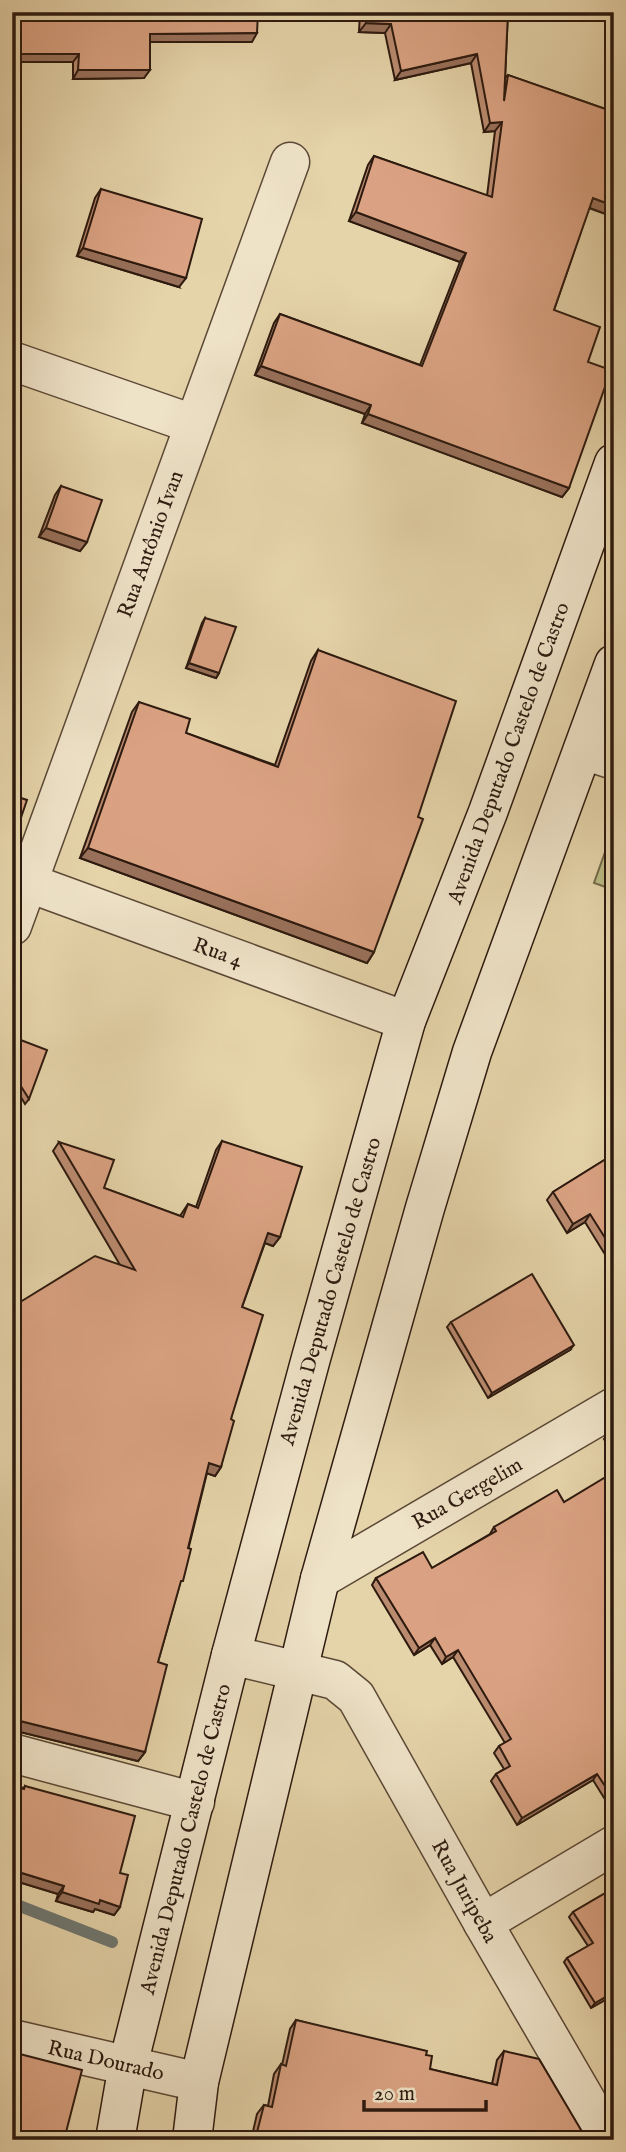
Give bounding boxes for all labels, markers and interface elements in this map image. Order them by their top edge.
street label: Rua Antônio Ivan [112,467,191,622]
street label: Avenida Deputado Castelo de Castro [442,599,577,909]
street label: Rua 4 [189,932,247,975]
street label: Avenida Deputado Castelo de Castro [274,1134,388,1450]
street label: Rua Gergelim [408,1452,528,1537]
street label: Avenida Deputado Castelo de Castro [135,1681,238,1998]
street label: Rua Juripeba [424,1835,504,1949]
street label: Rua Dourado [45,2035,167,2088]
scale bar [364,2068,486,2112]
text: 20 m [374,2081,415,2108]

